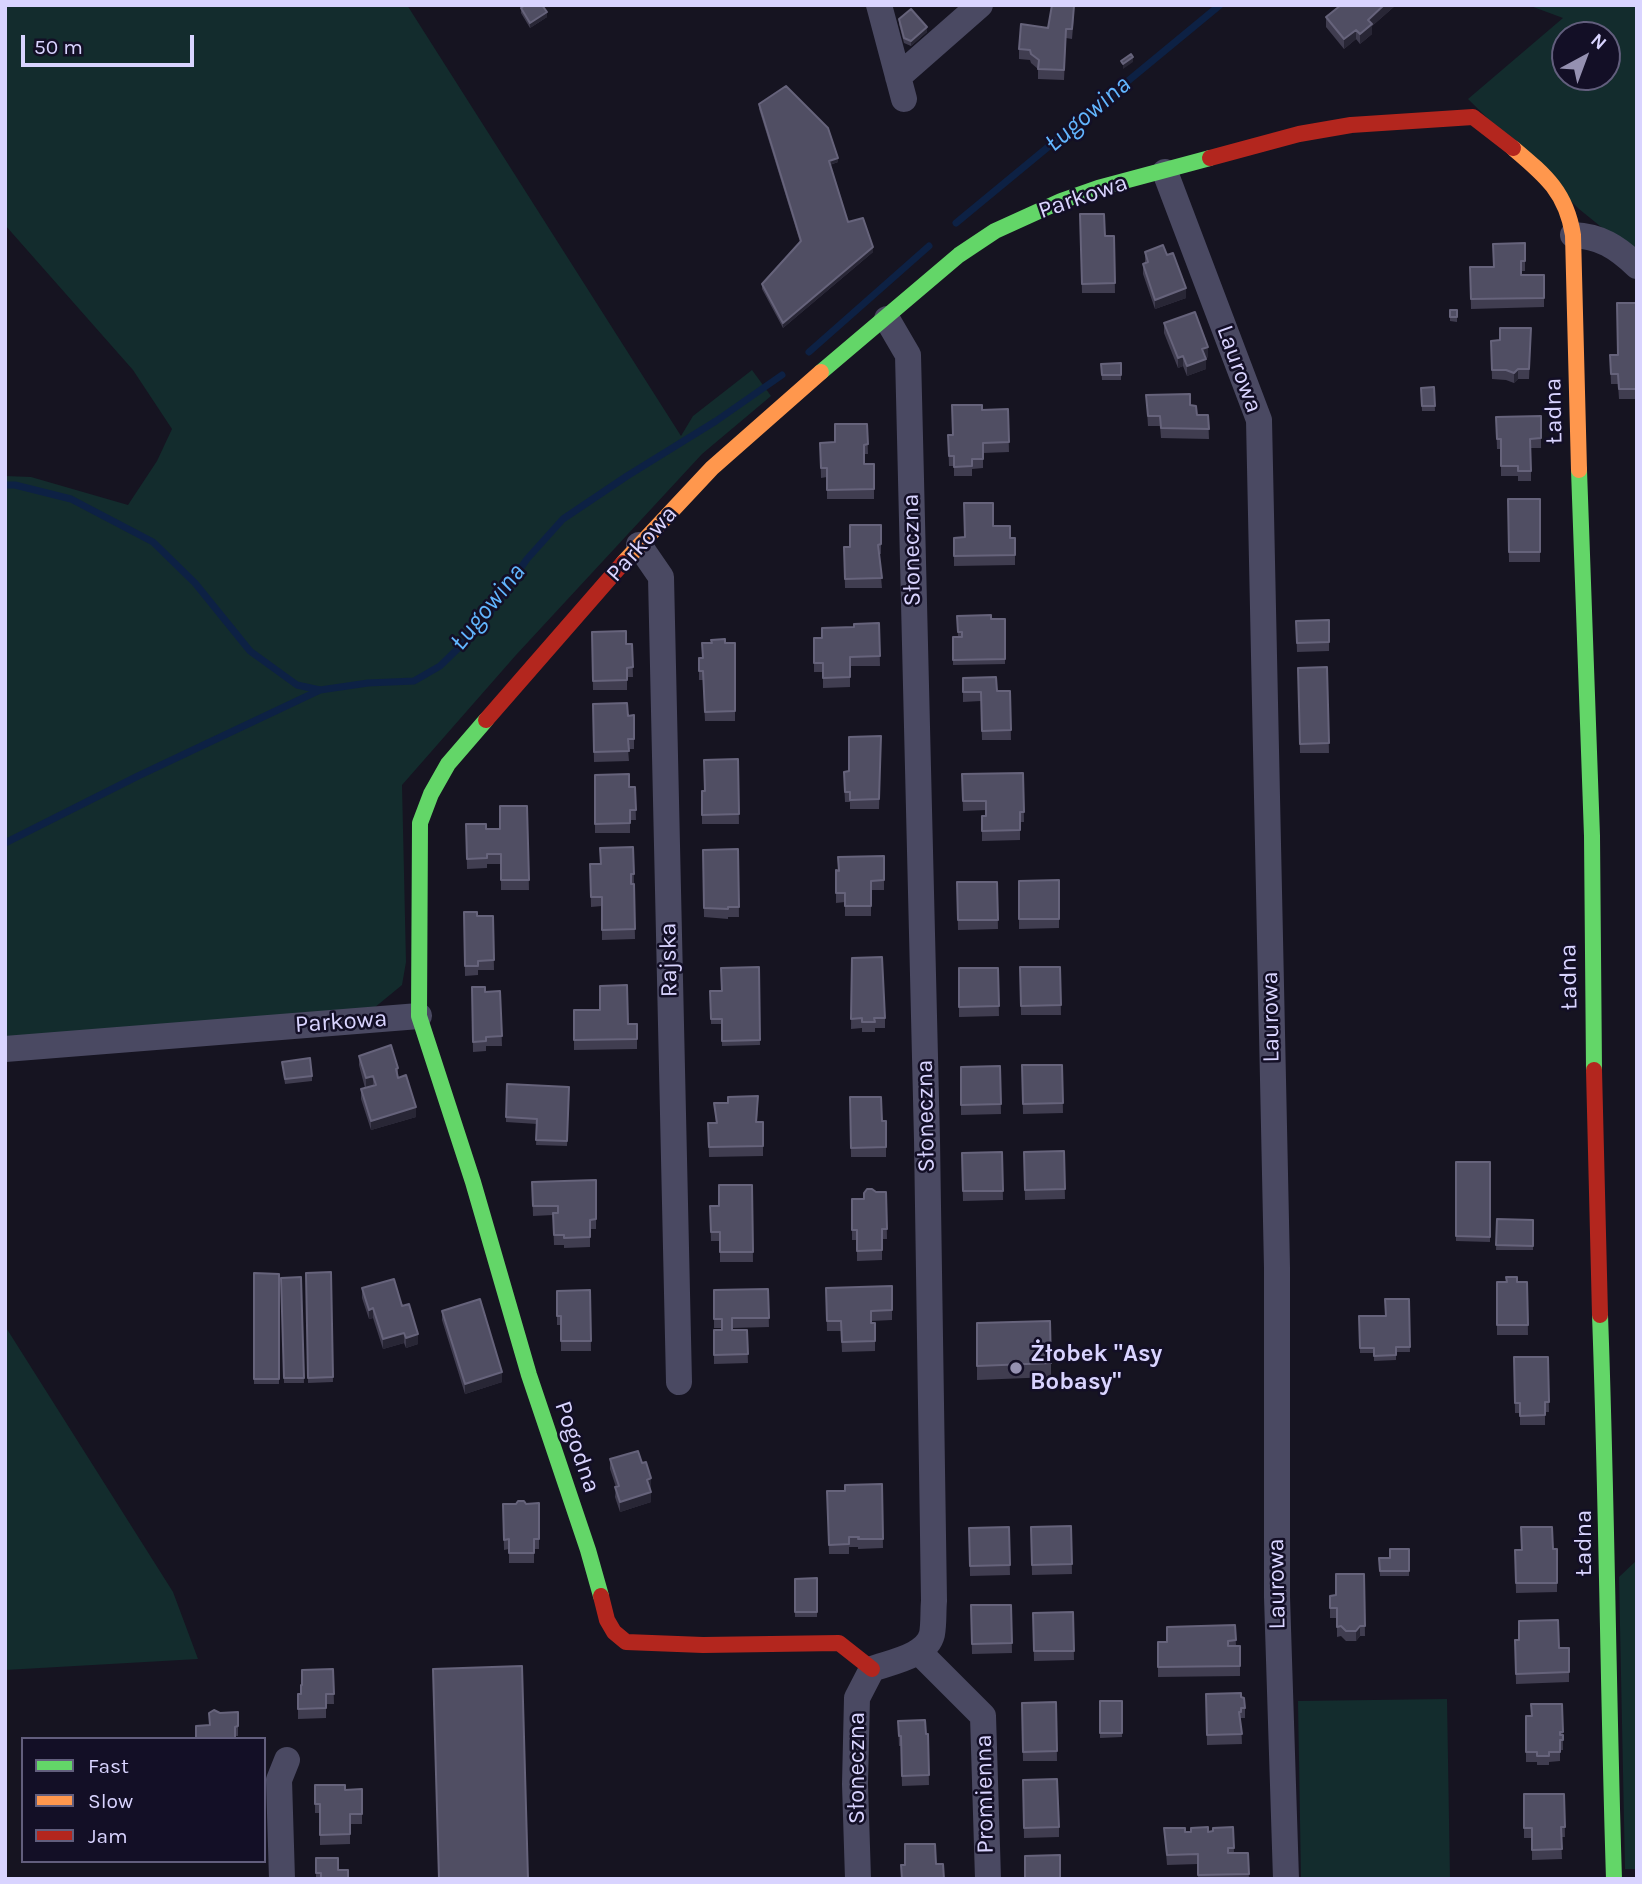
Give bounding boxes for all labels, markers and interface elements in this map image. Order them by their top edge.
scale bar [24,21,198,65]
north arrow [1551,21,1621,91]
text: N [1586,29,1611,54]
text: 50 m [34,35,83,59]
water label: Ługowina [1039,69,1137,159]
street label: Parkowa [1035,168,1131,226]
street label: Laurowa [1210,321,1268,417]
street label: Ładna [1539,378,1569,444]
street label: Słoneczna [897,493,927,607]
street label: Parkowa [600,500,684,588]
water label: Ługowina [444,557,532,657]
street label: Rajska [654,922,684,998]
street label: Ładna [1554,944,1584,1010]
street label: Laurowa [1256,971,1286,1063]
street label: Parkowa [294,1004,388,1040]
street label: Słoneczna [911,1059,941,1173]
place label: Żłobek "Asy Bobasy" [1030,1340,1162,1396]
marker: Żłobek "Asy Bobasy" [1008,1360,1024,1376]
street label: Pogodna [548,1397,606,1497]
street label: Ładna [1570,1510,1598,1576]
street label: Laurowa [1262,1538,1292,1630]
street label: Słoneczna [843,1712,871,1824]
street label: Promienna [970,1734,1000,1854]
legend [21,1737,266,1863]
text: Fast [88,1754,129,1778]
text: Slow [88,1789,133,1813]
text: Jam [88,1824,128,1848]

